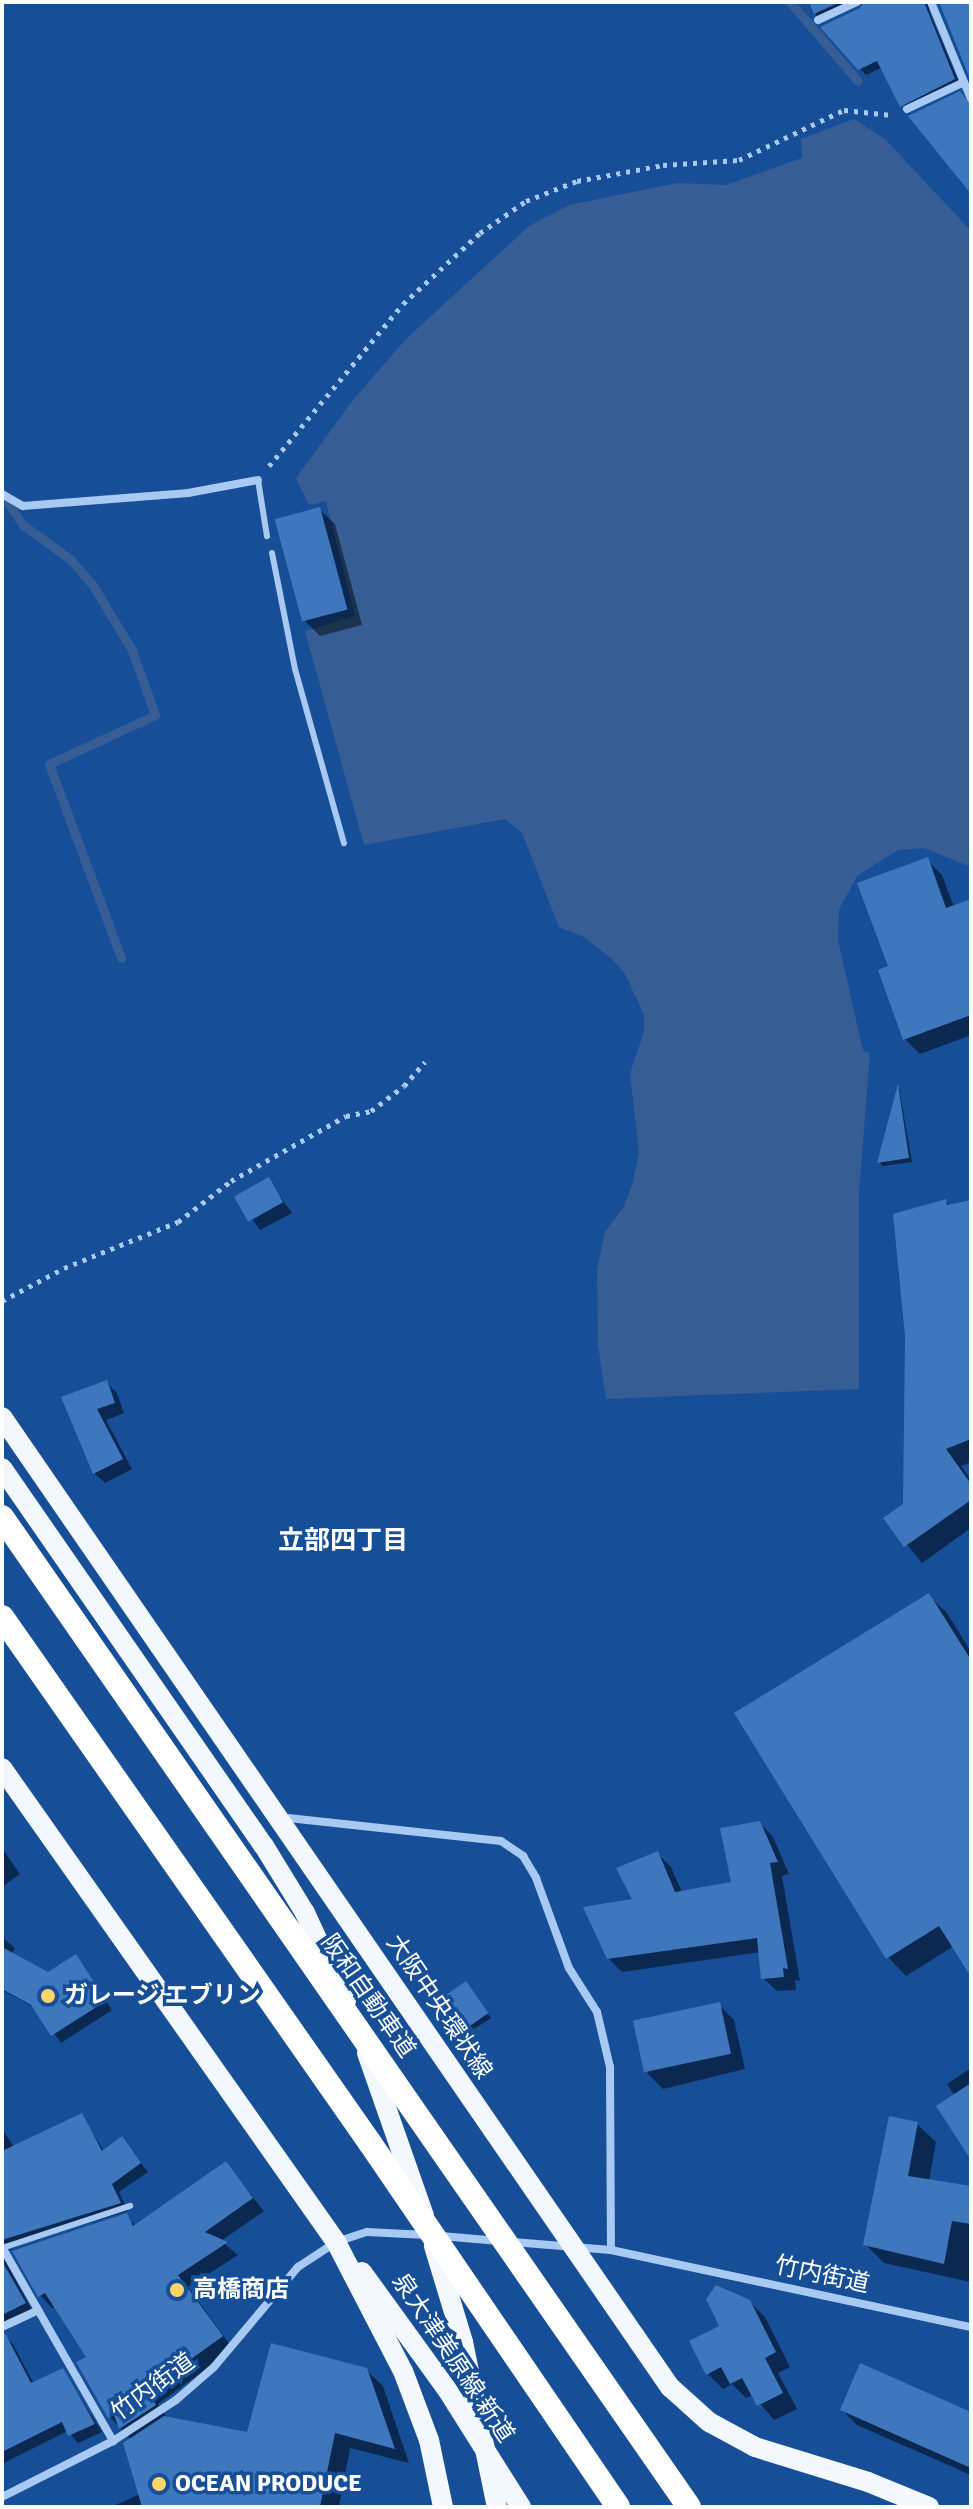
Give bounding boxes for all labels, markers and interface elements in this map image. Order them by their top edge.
district label: 立部四丁目 [278,1526,408,1558]
street label: 阪和自動車道 [315,1929,421,2063]
street label: 大阪中央環状線 [380,1929,498,2085]
place label: ガレージ エブリン [64,1982,261,2010]
marker: ガレージ エブリン [39,1987,57,2005]
street label: 竹内街道 [772,2251,872,2299]
street label: 泉大津美原線 新道 [386,2268,520,2448]
place label: 高橋商店 [193,2276,289,2304]
marker: 高橋商店 [168,2281,186,2299]
street label: 竹内街道 [106,2347,200,2427]
place label: OCEAN PRODUCE [175,2470,362,2498]
marker: OCEAN PRODUCE [150,2475,168,2493]

